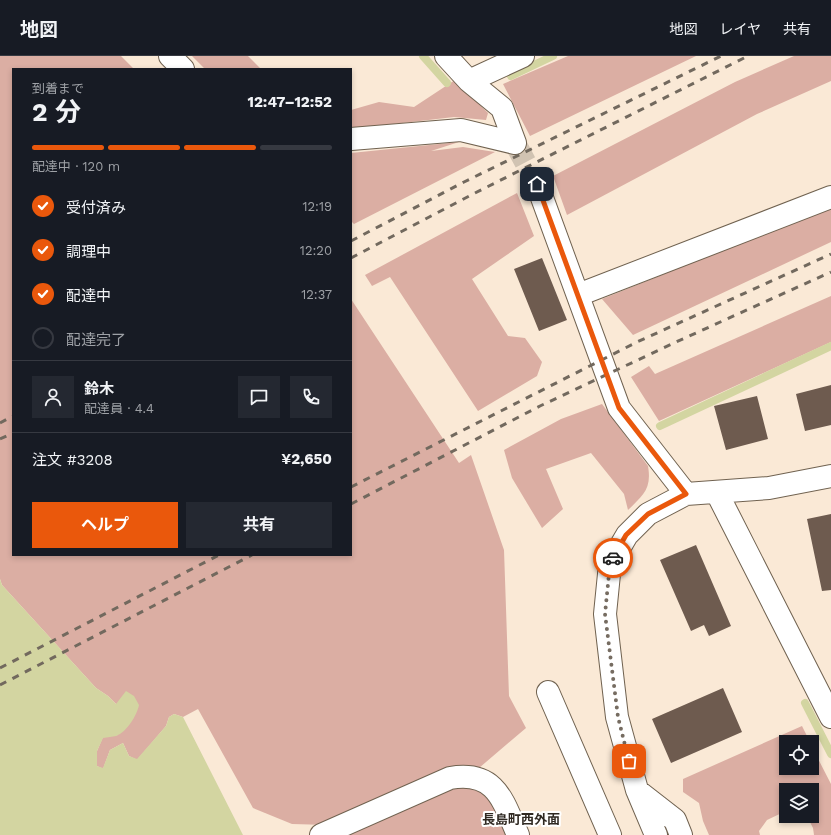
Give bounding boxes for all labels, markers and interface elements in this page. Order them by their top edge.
text: 地図 [20,18,58,41]
text: 地図 [669,21,697,37]
text: レイヤ [719,21,761,37]
text: 共有 [783,21,811,37]
text: 到着まで [32,81,84,96]
text: 12:47–12:52 [247,93,332,111]
text: 2 分 [32,97,81,127]
text: 配達中 · 120 m [32,159,120,174]
pin [520,167,554,201]
icon: home [526,173,548,195]
icon: check [32,195,54,217]
text: 受付済み [66,199,126,217]
text: 12:19 [302,199,332,214]
icon: check [32,239,54,261]
text: 調理中 [66,243,111,261]
text: 12:20 [300,243,332,258]
icon: check [32,283,54,305]
text: 配達中 [66,287,111,305]
text: 12:37 [301,287,332,302]
text: 配達完了 [66,331,126,349]
button: person [32,376,74,418]
button: chat [238,376,280,418]
button: phone [290,376,332,418]
text: 鈴木 [84,380,114,398]
text: 配達員 · 4.4 [84,401,154,416]
text: ¥2,650 [281,450,332,468]
text: 注文 #3208 [32,451,113,469]
button: ヘルプ [32,502,178,548]
button: 共有 [186,502,332,548]
courier [593,538,633,578]
icon: car [602,547,624,569]
map controls [779,735,819,823]
button: locate [779,735,819,775]
pin [612,744,646,778]
icon: bag [618,750,640,772]
button: layers [779,783,819,823]
district label: 長島町西外面 [482,812,560,827]

